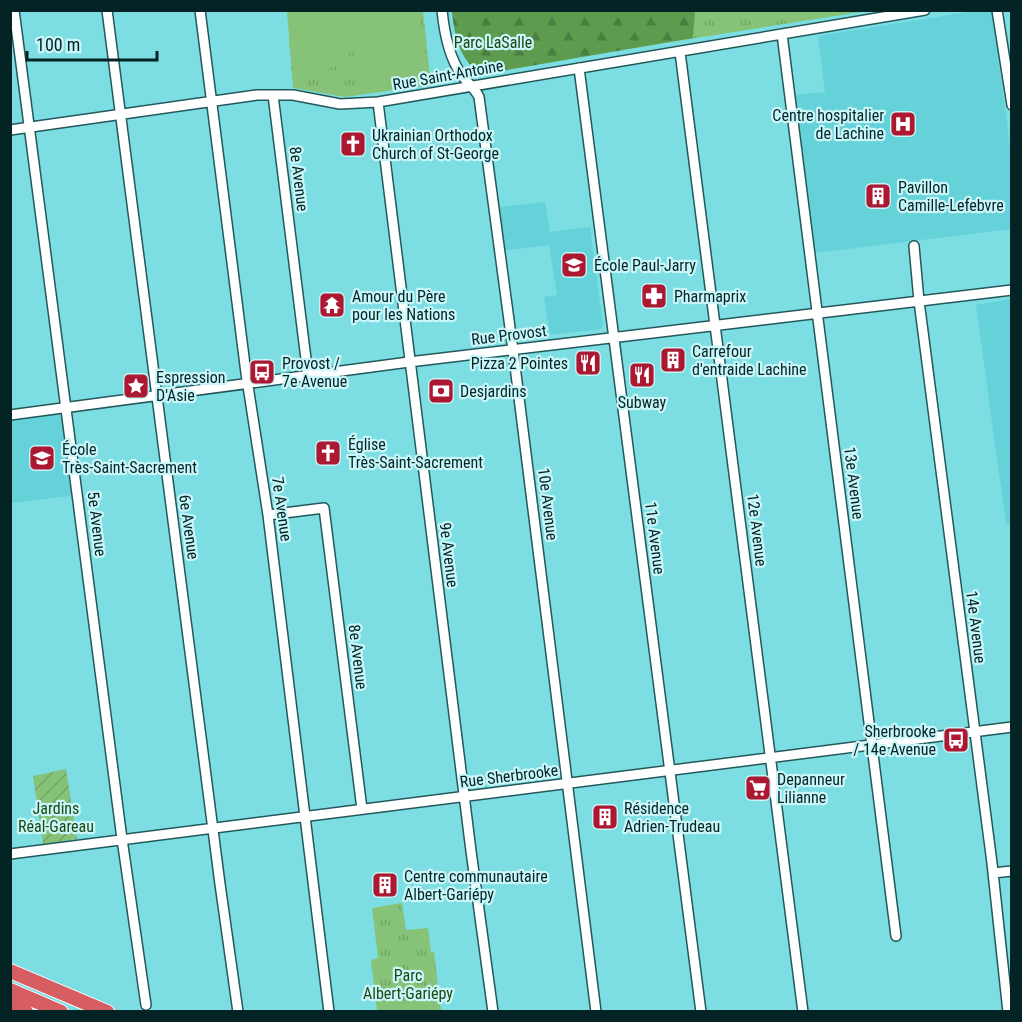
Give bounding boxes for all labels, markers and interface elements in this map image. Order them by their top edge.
scale bar [27,24,158,62]
park label: Parc LaSalle [454,33,532,52]
text: 100 m [36,34,80,55]
street label: Rue Saint-Antoine [391,56,505,94]
place label: Centre hospitalier de Lachine [772,106,884,143]
hospital icon: Centre hospitalier de Lachine [888,109,918,139]
place label: Ukrainian Orthodox Church of St-George [372,126,499,163]
church icon: Ukrainian Orthodox Church of St-George [338,129,368,159]
street label: 8e Avenue [286,146,312,212]
place label: Pavillon Camille-Lefebvre [898,178,1004,215]
building icon: Pavillon Camille-Lefebvre [863,181,893,211]
school or university icon: École Paul-Jarry [559,250,589,280]
place label: École Paul-Jarry [594,256,696,275]
pharmacy icon: Pharmaprix [639,281,669,311]
place label: Amour du Père pour les Nations [352,287,455,324]
place label: Pharmaprix [674,287,746,306]
temple icon: Amour du Père pour les Nations [317,290,347,320]
street label: Rue Provost [470,321,548,349]
place label: Carrefour d'entraide Lachine [692,342,807,379]
building icon: Carrefour d'entraide Lachine [658,345,688,375]
restaurant icon: Pizza 2 Pointes [573,348,603,378]
place label: Provost / 7e Avenue [282,354,347,391]
place label: Pizza 2 Pointes [471,354,568,373]
bus stop icon: Provost / 7e Avenue [247,357,277,387]
restaurant icon: Subway [627,360,657,390]
place label: Espression D'Asie [156,368,225,405]
place icon: Espression D'Asie [121,371,151,401]
bank icon: Desjardins [426,376,456,406]
place label: Desjardins [460,382,527,401]
place label: Subway [618,393,667,412]
place label: Église Très-Saint-Sacrement [348,435,483,472]
church icon: Église Très-Saint-Sacrement [313,438,343,468]
place label: École Très-Saint-Sacrement [62,440,197,477]
school or university icon: École Très-Saint-Sacrement [27,443,57,473]
street label: 13e Avenue [840,446,868,520]
street label: 10e Avenue [534,467,562,541]
street label: 7e Avenue [268,475,296,543]
street label: 5e Avenue [84,491,110,557]
street label: 6e Avenue [175,493,203,561]
street label: 12e Avenue [743,493,771,567]
street label: 11e Avenue [641,501,669,575]
street label: 9e Avenue [436,522,462,588]
street label: 14e Avenue [962,590,990,664]
street label: 8e Avenue [345,624,371,690]
place label: Sherbrooke / 14e Avenue [853,722,936,759]
bus stop icon: Sherbrooke / 14e Avenue [941,725,971,755]
street label: Rue Sherbrooke [459,761,559,791]
place label: Depanneur Lilianne [777,770,845,807]
supermarket icon: Depanneur Lilianne [743,773,773,803]
park label: Jardins Réal-Gareau [18,799,94,836]
place label: Résidence Adrien-Trudeau [624,799,720,836]
building icon: Résidence Adrien-Trudeau [590,802,620,832]
place label: Centre communautaire Albert-Gariépy [404,867,548,904]
building icon: Centre communautaire Albert-Gariépy [370,870,400,900]
park label: Parc Albert-Gariépy [363,966,453,1003]

